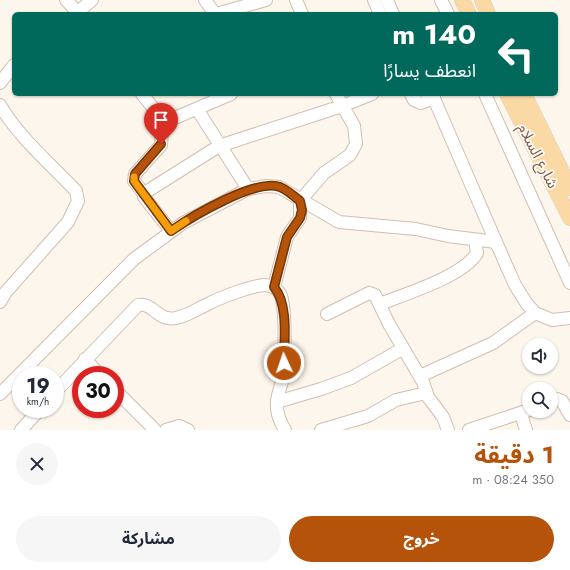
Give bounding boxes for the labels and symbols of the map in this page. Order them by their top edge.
pin [144,103,178,144]
street label: شارع السلام [511,120,564,193]
position arrow [263,342,305,384]
speed limit sign: 30 [72,366,124,418]

